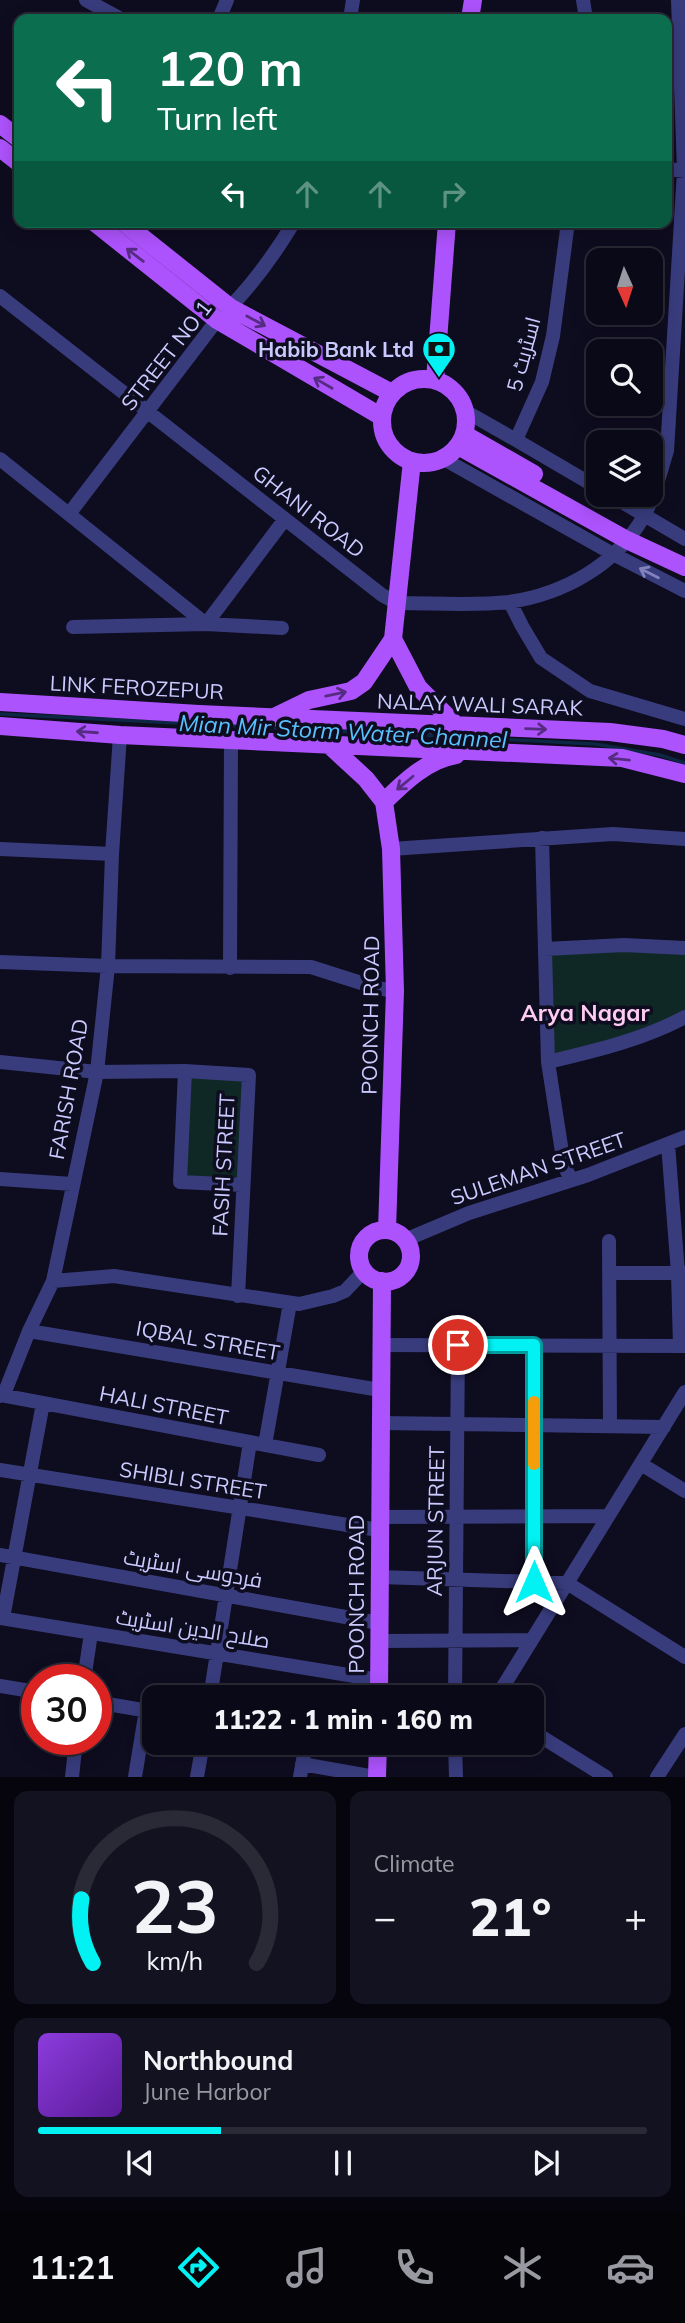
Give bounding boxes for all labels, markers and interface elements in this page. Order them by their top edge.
text: 120 m [157,37,303,98]
icon: left [42,42,133,133]
text: Turn left [157,98,277,138]
icon: left [215,175,253,213]
icon: ahead [288,175,326,213]
icon: ahead [361,175,399,213]
icon: right [434,175,472,213]
one-way arrow [127,248,145,263]
north arrow [586,248,663,326]
map controls [586,248,663,507]
street label: STREET NO 1 [115,295,217,415]
street label: اسٹریٹ 5 [501,314,545,394]
one-way arrow [245,315,266,329]
bank icon: Habib Bank Ltd [420,330,458,379]
place label: Habib Bank Ltd [258,336,414,362]
button: search [586,339,663,416]
one-way arrow [314,375,334,389]
button: layers [586,430,663,507]
street label: GHANI ROAD [248,459,370,563]
one-way arrow [639,565,660,579]
street label: LINK FEROZEPUR [49,669,225,705]
one-way arrow [324,687,347,701]
street label: NALAY WALI SARAK [377,687,584,721]
water label: Mian Mir Storm Water Channel [178,708,508,754]
one-way arrow [525,722,548,735]
one-way arrow [76,725,99,738]
one-way arrow [608,752,630,765]
one-way arrow [396,775,414,791]
street label: POONCH ROAD [356,935,384,1095]
district label: Arya Nagar [520,998,650,1027]
street label: FARISH ROAD [43,1017,93,1161]
street label: FASIH STREET [206,1093,240,1237]
street label: SULEMAN STREET [447,1126,629,1210]
street label: IQBAL STREET [134,1315,282,1365]
pin [428,1315,488,1375]
icon: arrive [439,1326,477,1364]
street label: HALI STREET [97,1380,231,1430]
street label: ARJUN STREET [421,1445,449,1596]
street label: SHIBLI STREET [118,1456,269,1504]
street label: POONCH ROAD [343,1514,369,1674]
street label: فردوسی اسٹریٹ [121,1543,264,1594]
position arrow [497,1545,571,1619]
street label: صلاح الدین اسٹریٹ [114,1603,272,1655]
speed limit sign: 30 [21,1664,112,1755]
text: 11:22 · 1 min · 160 m [213,1703,473,1736]
text: Climate [374,1849,455,1878]
text: 23 [131,1861,218,1952]
text: 21° [469,1884,551,1949]
text: − [374,1893,396,1941]
text: + [624,1893,647,1941]
text: km/h [146,1945,203,1976]
text: Northbound [143,2044,293,2077]
text: June Harbor [143,2077,271,2106]
icon: previous [121,2144,159,2182]
icon: pause [324,2144,362,2182]
icon: next [527,2144,565,2182]
icon: directions [174,2243,223,2292]
icon: music [282,2243,331,2292]
icon: phone [390,2243,439,2292]
icon: climate [498,2243,547,2292]
icon: car [606,2243,655,2292]
text: 11:21 [30,2247,114,2287]

